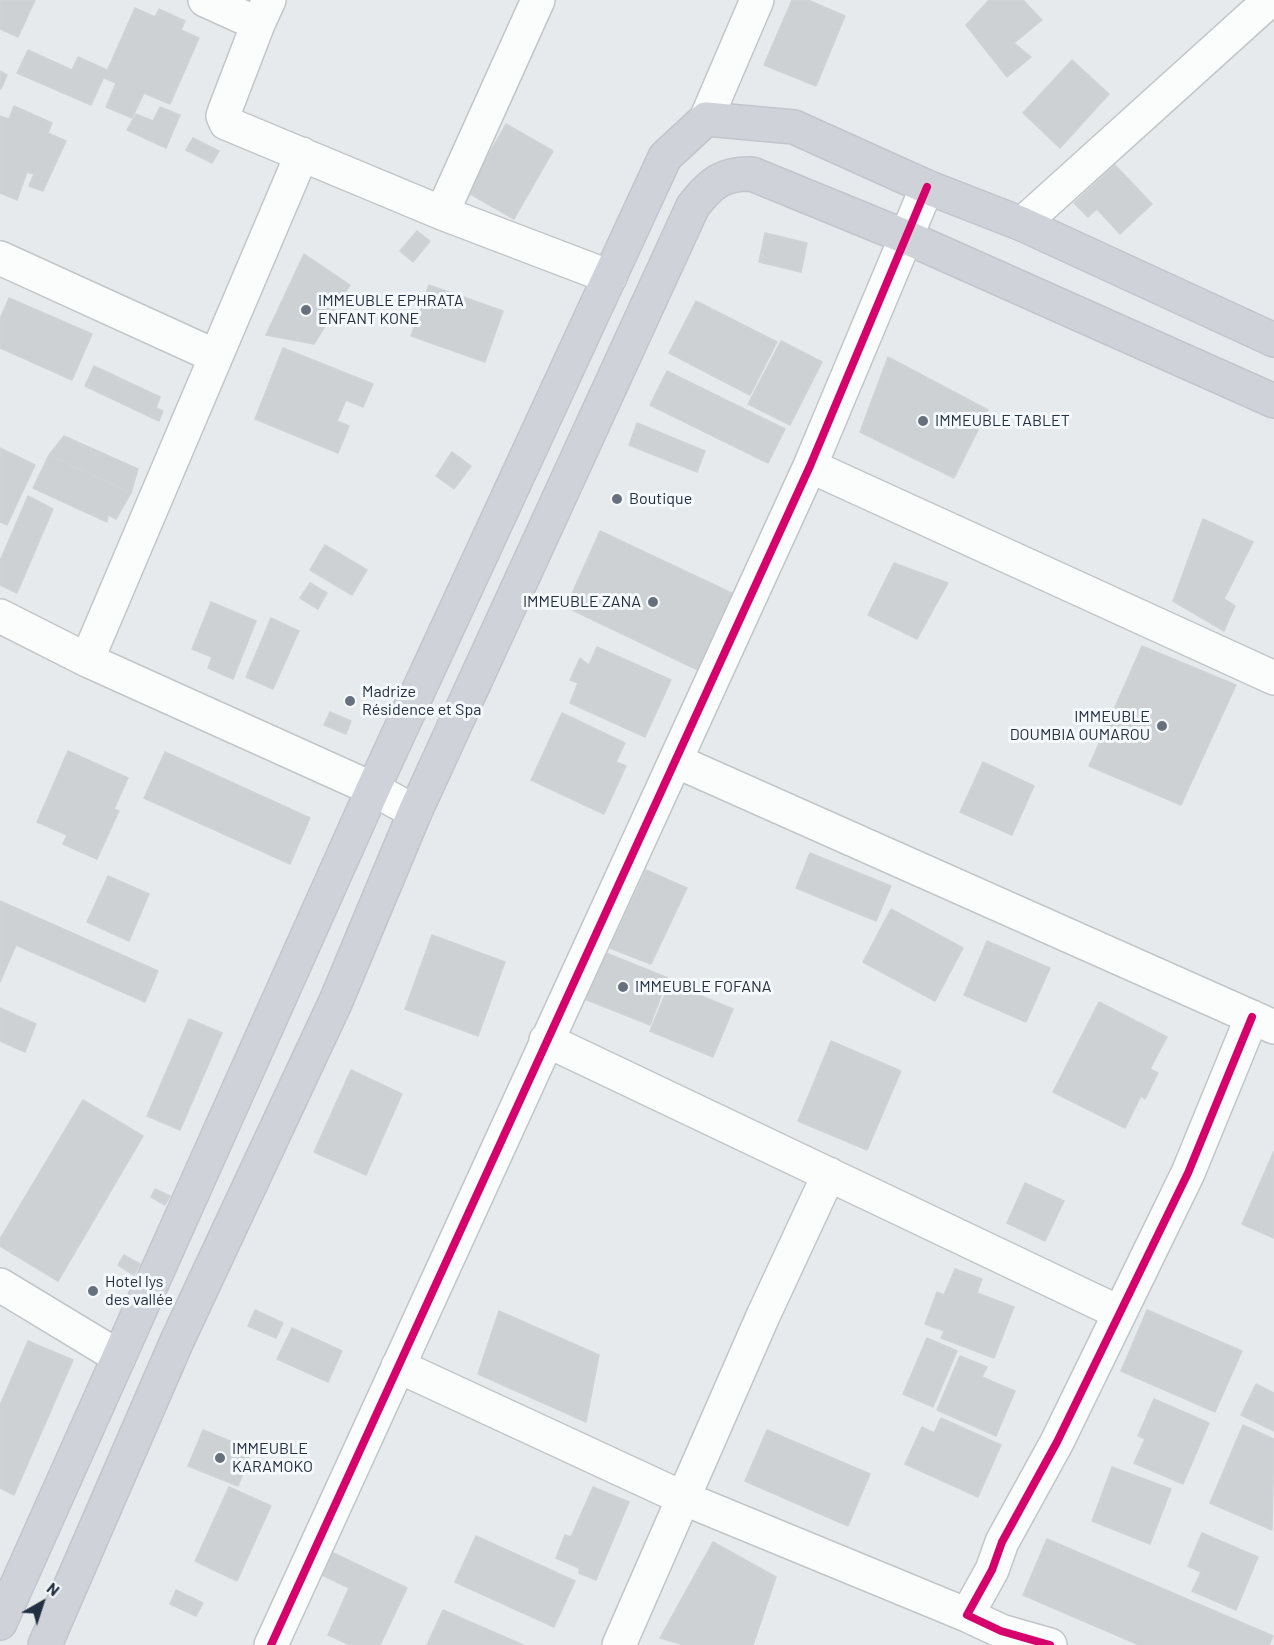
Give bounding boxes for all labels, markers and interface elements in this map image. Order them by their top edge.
place label: IMMEUBLE EPHRATA ENFANT KONE [318,291,464,329]
marker: IMMEUBLE EPHRATA ENFANT KONE [299,303,313,317]
place label: IMMEUBLE TABLET [935,411,1070,431]
marker: IMMEUBLE TABLET [916,414,930,428]
place label: Boutique [629,489,692,509]
marker: Boutique [610,492,624,506]
place label: IMMEUBLE ZANA [523,592,641,612]
marker: IMMEUBLE ZANA [646,595,660,609]
place label: Madrize Résidence et Spa [362,682,481,720]
marker: Madrize Résidence et Spa [343,694,357,708]
place label: IMMEUBLE DOUMBIA OUMAROU [1010,707,1150,745]
marker: IMMEUBLE DOUMBIA OUMAROU [1155,719,1169,733]
place label: IMMEUBLE FOFANA [635,977,772,997]
marker: IMMEUBLE FOFANA [616,980,630,994]
place label: Hotel lys des vallée [105,1272,173,1310]
marker: Hotel lys des vallée [86,1284,100,1298]
place label: IMMEUBLE KARAMOKO [232,1439,313,1477]
marker: IMMEUBLE KARAMOKO [213,1451,227,1465]
north arrow [12,1573,72,1633]
text: N [44,1578,64,1599]

